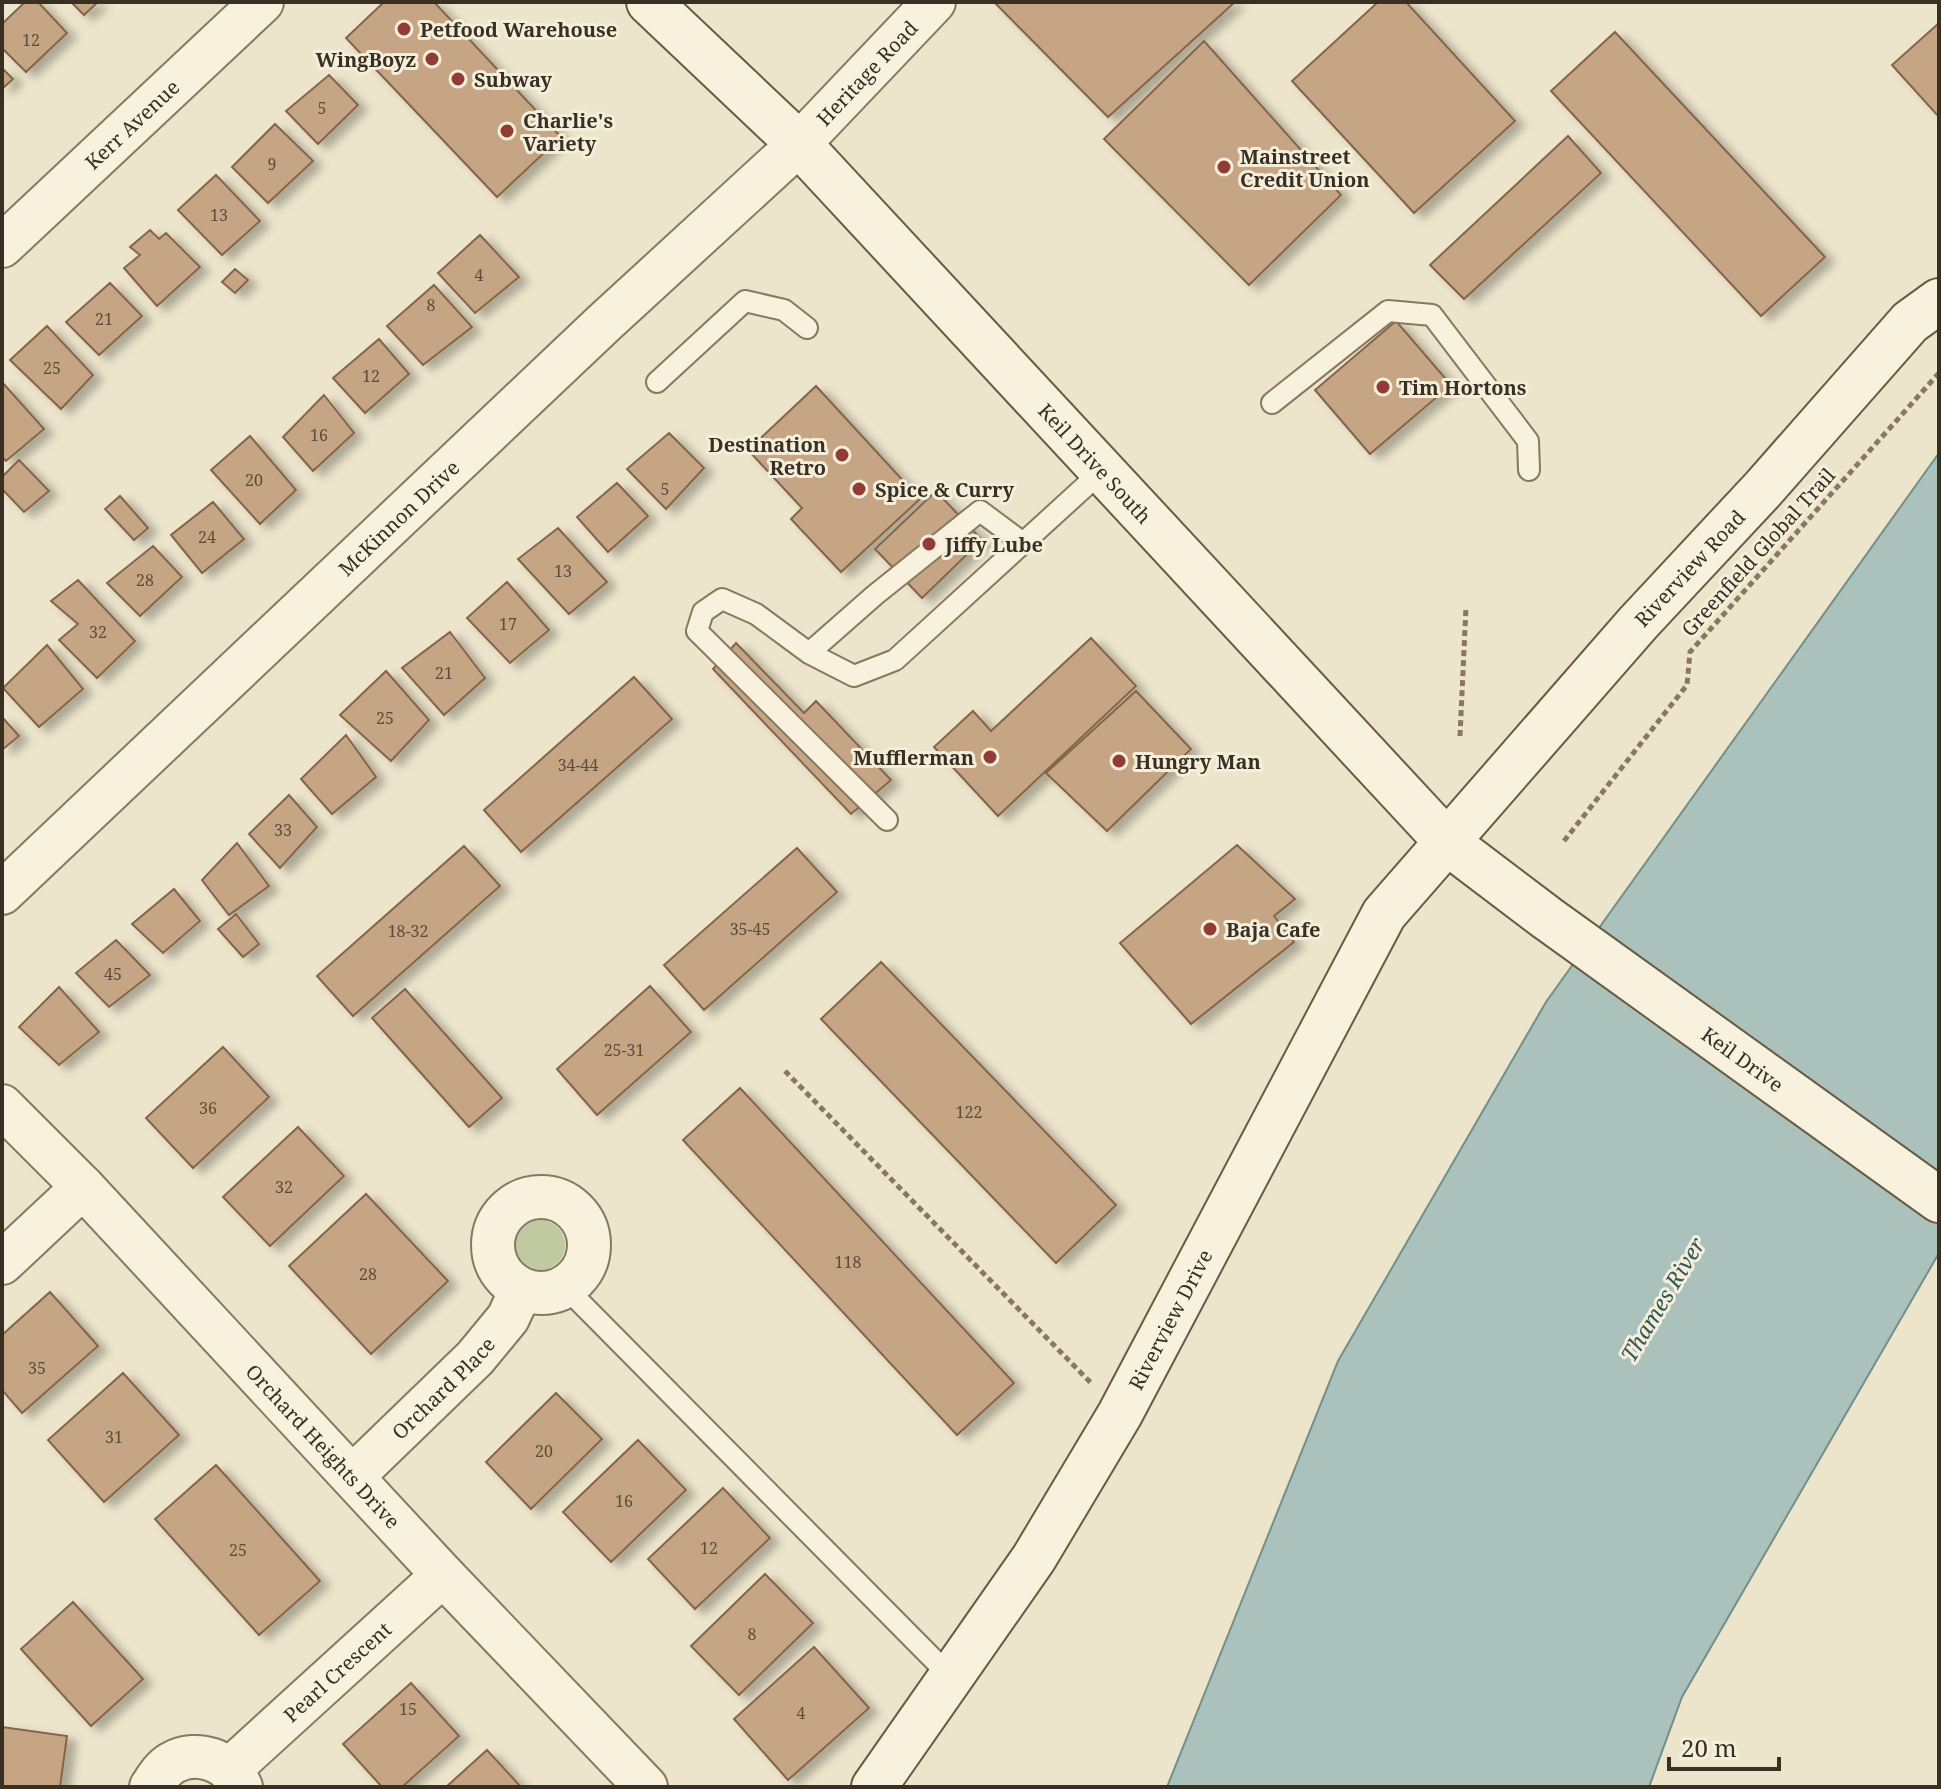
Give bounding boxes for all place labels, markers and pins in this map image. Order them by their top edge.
place label: Petfood Warehouse [420,16,617,43]
marker: Petfood Warehouse [395,20,413,38]
place label: WingBoyz [316,46,416,73]
marker: WingBoyz [423,50,441,68]
place label: Subway [474,66,553,93]
marker: Subway [449,70,467,88]
place label: Charlie's Variety [523,107,613,157]
marker: Charlie's Variety [498,122,516,140]
place label: Mainstreet Credit Union [1240,143,1370,193]
marker: Mainstreet Credit Union [1215,158,1233,176]
place label: Tim Hortons [1399,374,1526,401]
marker: Tim Hortons [1374,378,1392,396]
place label: Destination Retro [708,431,826,481]
marker: Destination Retro [833,446,851,464]
place label: Spice & Curry [875,476,1015,503]
marker: Spice & Curry [850,480,868,498]
place label: Jiffy Lube [944,531,1043,558]
marker: Jiffy Lube [920,535,938,553]
place label: Mufflerman [853,744,974,771]
marker: Mufflerman [981,748,999,766]
place label: Hungry Man [1135,748,1261,775]
marker: Hungry Man [1110,752,1128,770]
place label: Baja Cafe [1226,916,1321,943]
marker: Baja Cafe [1201,920,1219,938]

